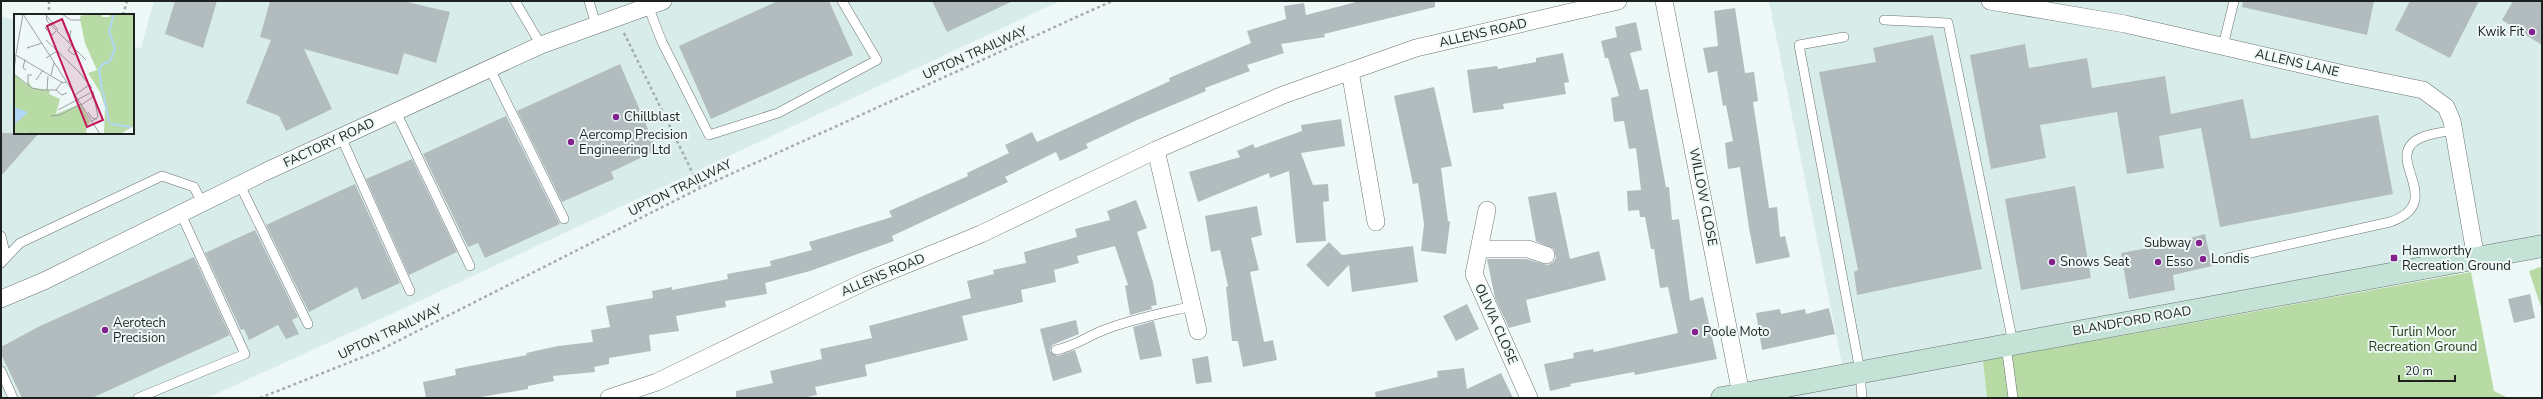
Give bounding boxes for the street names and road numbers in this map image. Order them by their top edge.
street label: ALLENS ROAD [1437,14,1529,52]
street label: UPTON TRAILWAY [920,22,1030,84]
street label: ALLENS LANE [2253,45,2341,81]
street label: FACTORY ROAD [280,114,378,172]
street label: WILLOW CLOSE [1685,146,1721,248]
street label: UPTON TRAILWAY [625,155,735,221]
street label: ALLENS ROAD [838,249,928,301]
street label: OLIVIA CLOSE [1470,281,1522,367]
street label: UPTON TRAILWAY [335,300,445,364]
street label: BLANDFORD ROAD [2071,302,2193,340]

